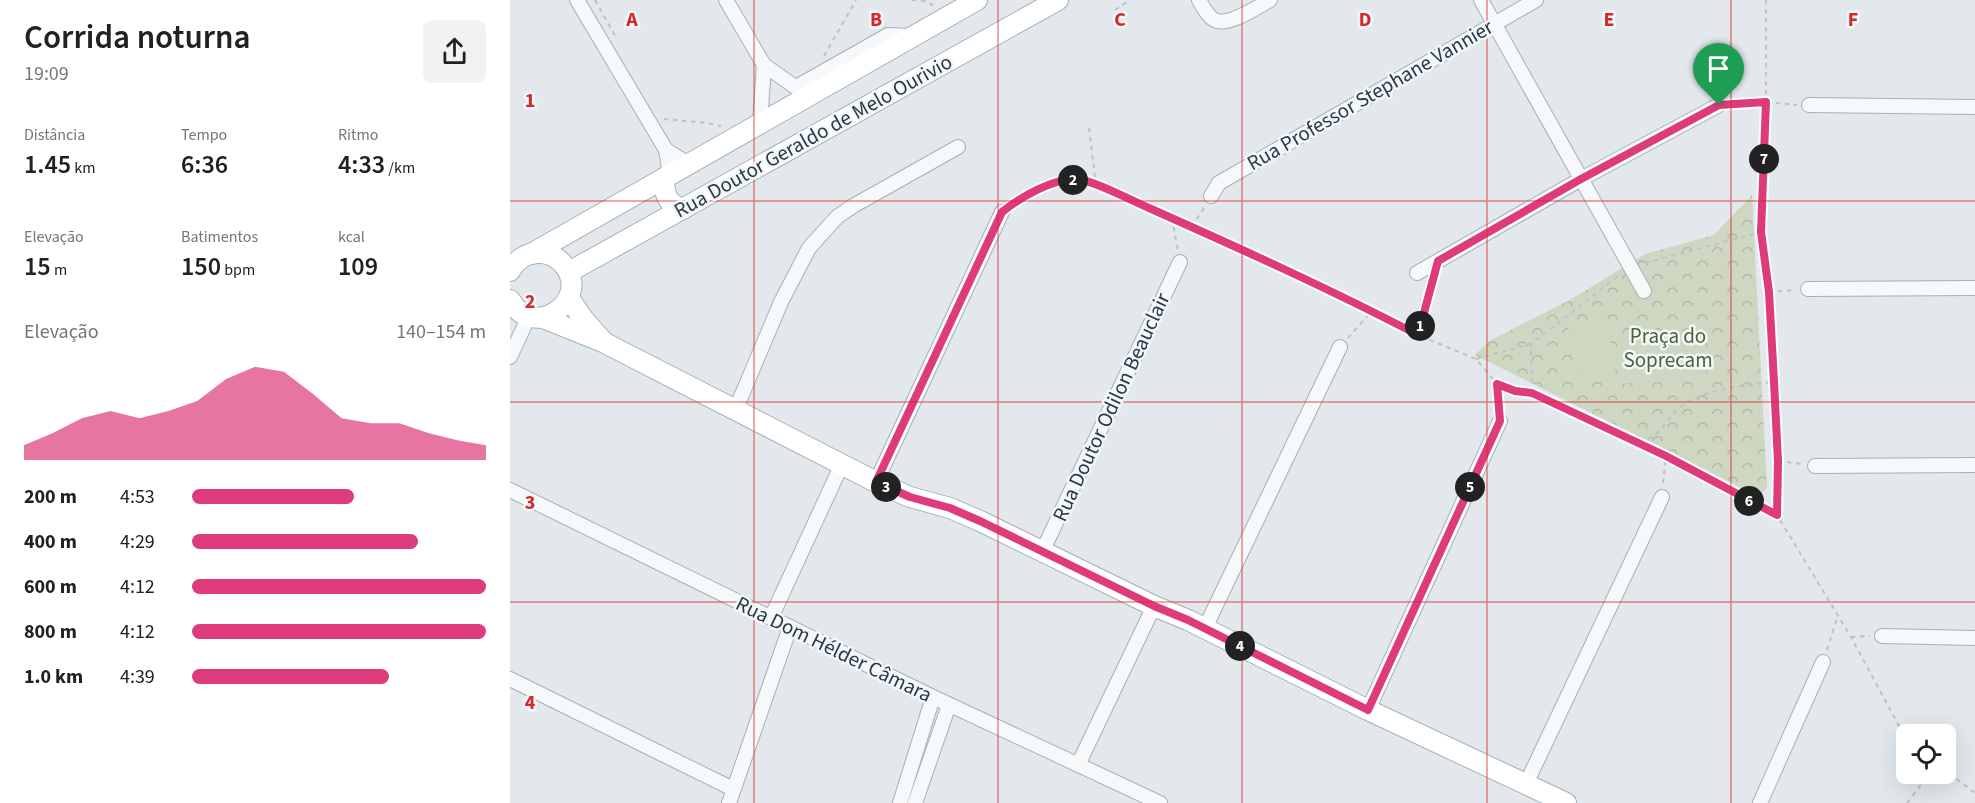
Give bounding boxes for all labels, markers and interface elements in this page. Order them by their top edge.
text: A [625,6,638,34]
text: B [870,6,882,34]
text: C [1114,6,1126,34]
text: D [1359,6,1371,34]
text: E [1604,6,1614,34]
text: F [1848,6,1858,34]
street label: Rua Professor Stephane Vannier [1241,12,1499,178]
text: Corrida noturna [24,14,251,61]
button: share [423,20,486,83]
pin [1693,43,1744,105]
street label: Rua Doutor Geraldo de Melo Ourivio [668,47,958,225]
icon: arrive [1702,52,1735,85]
text: 19:09 [24,60,69,88]
text: 1 [525,87,535,115]
text: Distância [24,124,85,146]
text: Tempo [181,124,227,146]
text: Ritmo [338,124,378,146]
pin: 7 [1749,144,1779,174]
text: 1.45 [24,146,71,183]
text: 6:36 [181,146,228,183]
text: 4:33 [338,146,385,183]
text: 7 [1760,148,1768,170]
text: km [71,157,96,179]
text: /km [385,157,415,179]
pin: 2 [1058,165,1088,195]
text: 2 [1069,169,1077,191]
text: Elevação [24,226,84,248]
text: Batimentos [181,226,258,248]
text: kcal [338,226,365,248]
text: 15 [24,248,51,285]
text: 150 [181,248,221,285]
text: 109 [338,248,378,285]
text: m [51,259,67,281]
text: bpm [221,259,255,281]
street label: Rua Doutor Odilon Beauclair [1045,287,1178,526]
text: 2 [525,288,535,316]
pin: 1 [1405,311,1435,341]
text: 1 [1416,315,1424,337]
text: Elevação [24,318,99,346]
text: 140–154 m [396,318,486,346]
park label: Praça do Soprecam [1623,321,1713,375]
pin: 3 [871,472,901,502]
pin: 5 [1455,472,1485,502]
text: 3 [882,476,890,498]
text: 5 [1466,476,1474,498]
text: 200 m [24,483,77,511]
text: 4:53 [120,483,155,511]
pin: 6 [1734,486,1764,516]
text: 3 [525,489,535,517]
text: 6 [1745,490,1753,512]
text: 400 m [24,528,77,556]
text: 4:29 [120,528,155,556]
text: 600 m [24,573,77,601]
text: 4:12 [120,573,155,601]
street label: Rua Dom Hélder Câmara [731,588,937,710]
text: 800 m [24,618,77,646]
text: 4:12 [120,618,155,646]
pin: 4 [1225,631,1255,661]
text: 4 [1236,635,1244,657]
text: 1.0 km [24,663,83,691]
text: 4:39 [120,663,155,691]
text: 4 [525,689,536,717]
map controls [1896,724,1956,784]
button: locate [1896,724,1956,784]

